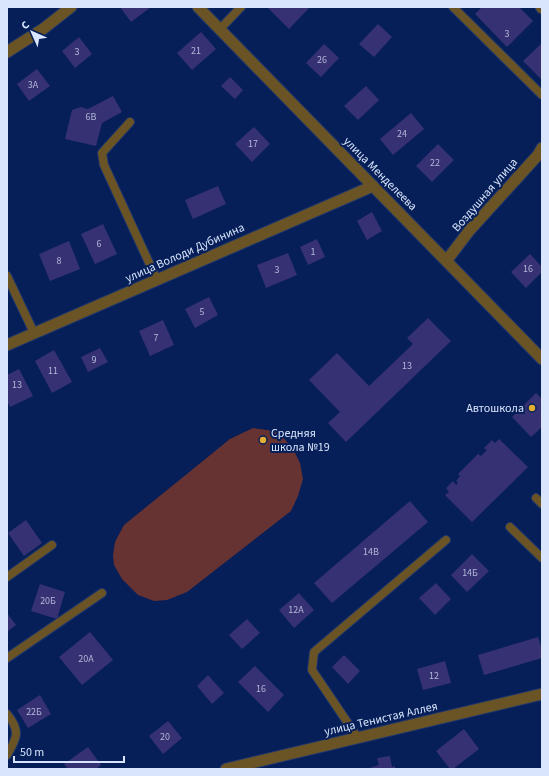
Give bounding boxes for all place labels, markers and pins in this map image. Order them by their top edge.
place label: Автошкола [466,400,524,417]
marker: Автошкола [527,403,537,413]
place label: Средняя школа №19 [271,425,330,456]
marker: Средняя школа №19 [258,435,268,445]

